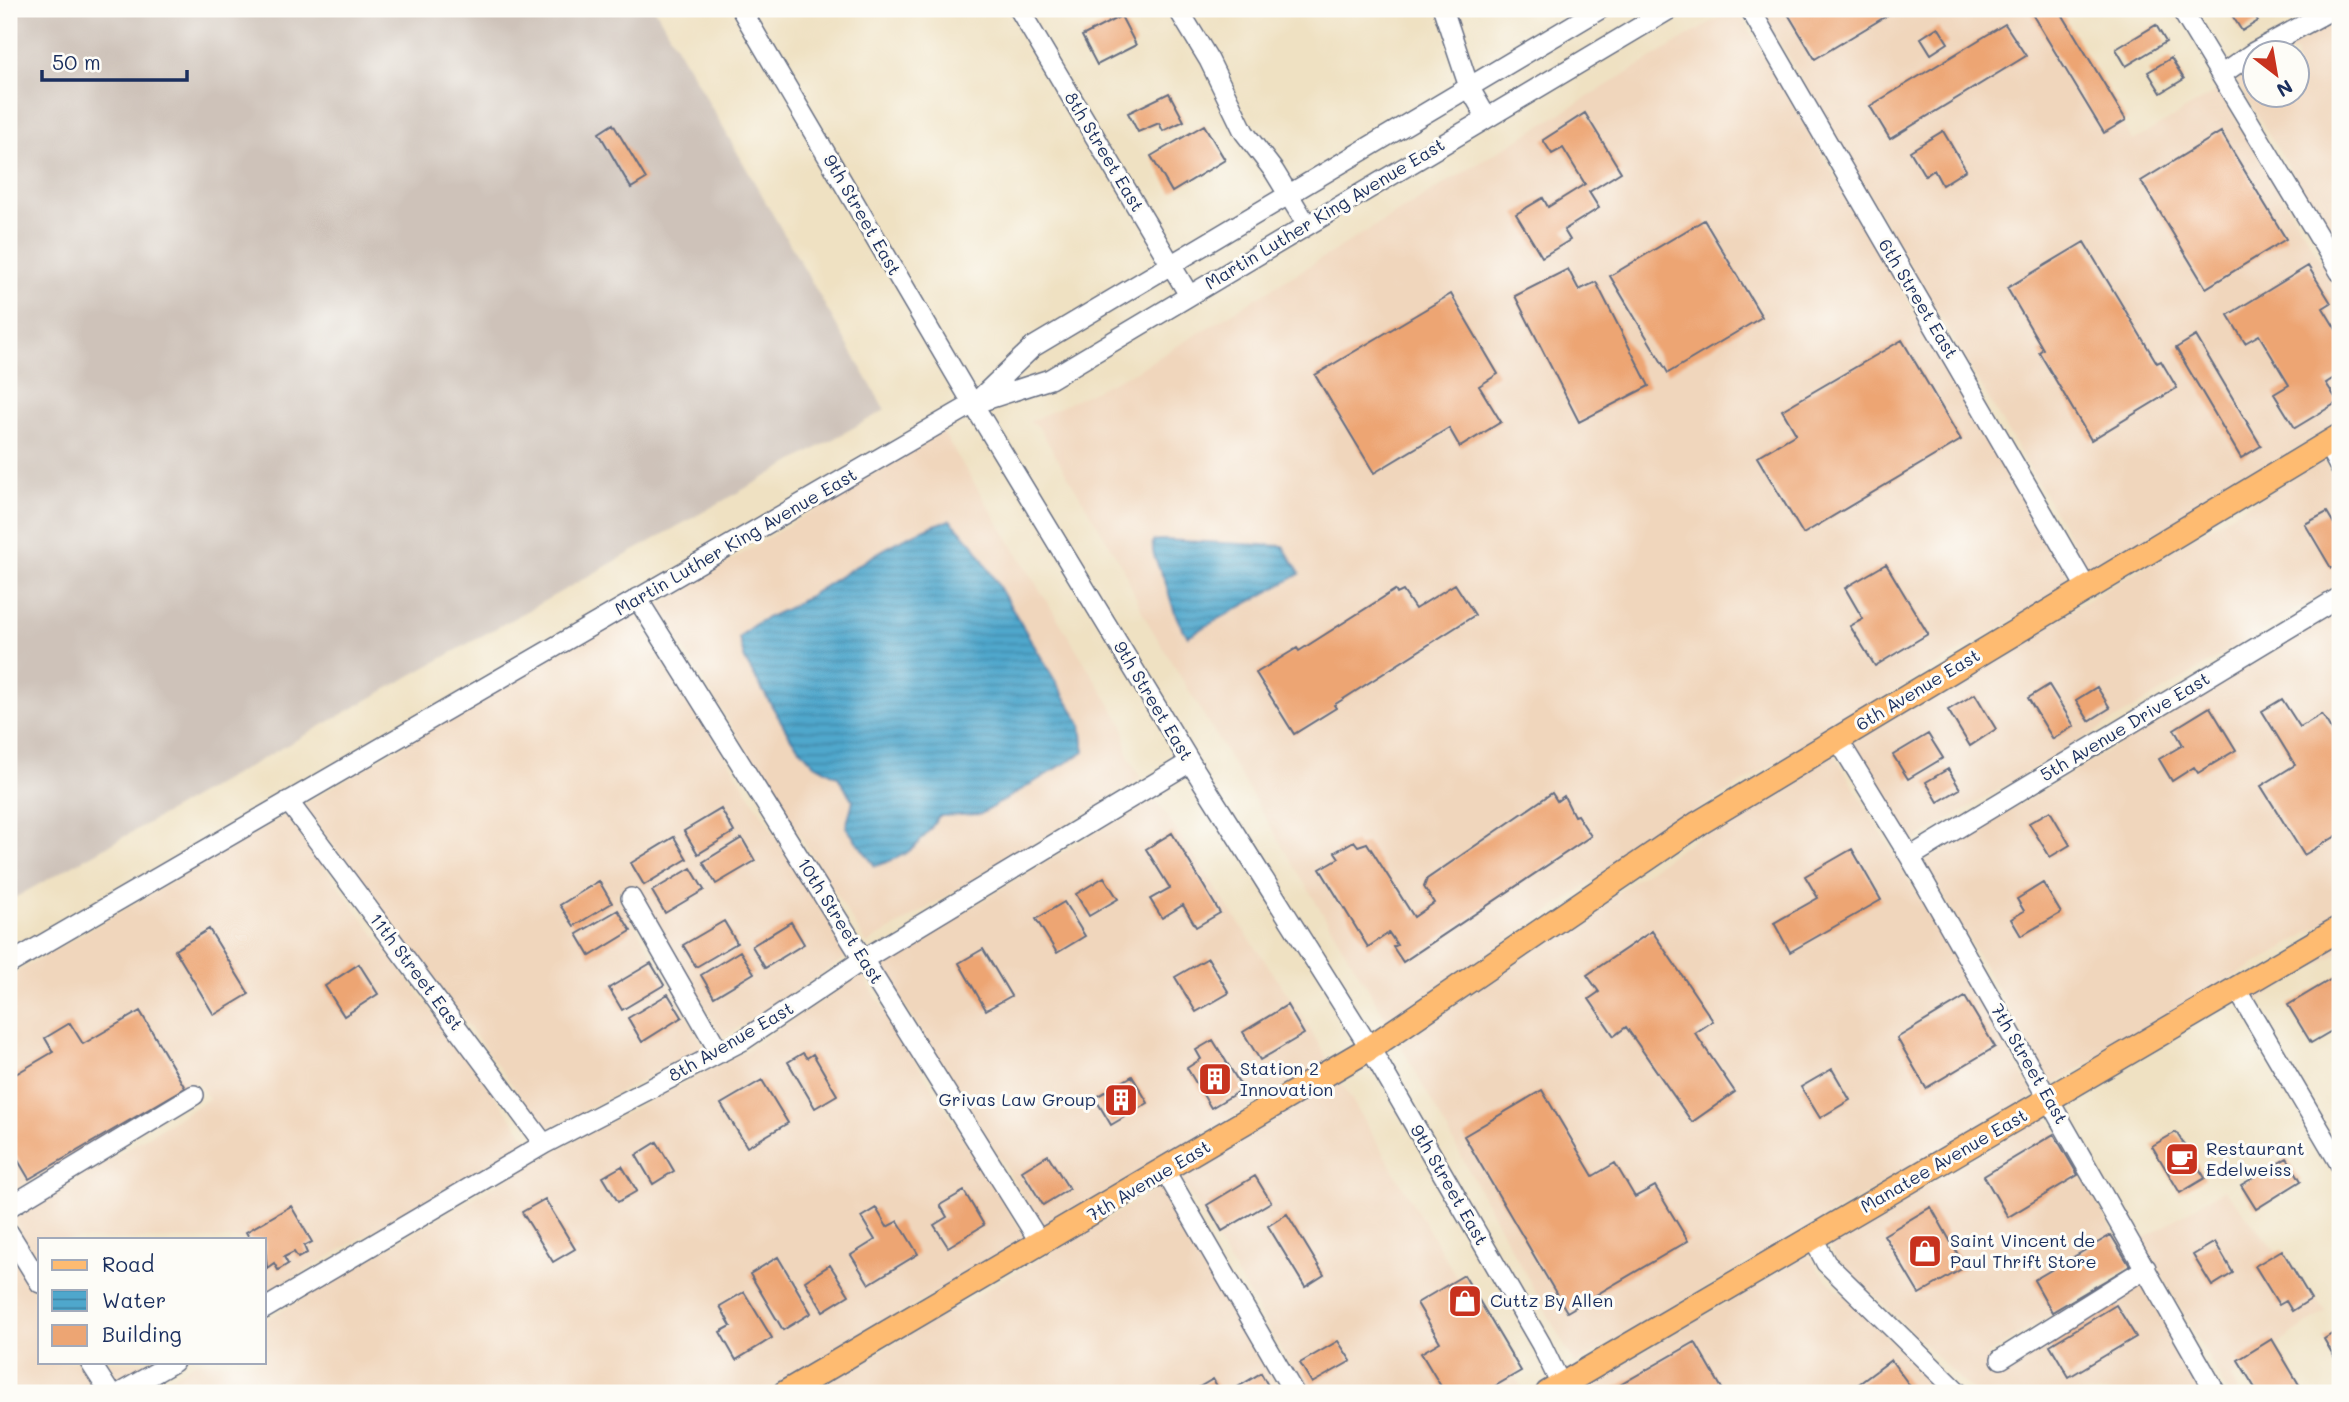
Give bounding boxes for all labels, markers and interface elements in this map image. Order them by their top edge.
scale bar [42,38,187,82]
north arrow [2240,38,2310,108]
text: 50 m [52,48,101,75]
text: N [2272,75,2298,103]
street label: 8th Street East [1060,87,1150,216]
street label: Martin Luther King Avenue East [1200,132,1449,294]
street label: 9th Street East [819,150,907,279]
street label: 6th Street East [1874,234,1964,363]
street label: Martin Luther King Avenue East [610,462,861,621]
street label: 9th Street East [1109,636,1199,765]
street label: 6th Avenue East [1851,643,1984,736]
street label: 5th Avenue Drive East [2035,666,2214,786]
street label: 10th Street East [792,853,889,988]
street label: 11th Street East [365,908,469,1035]
street label: 8th Avenue East [663,995,798,1087]
street label: 7th Street East [1986,999,2074,1128]
place label: Station 2 Innovation [1240,1056,1333,1101]
building icon: Station 2 Innovation [1196,1060,1234,1098]
building icon: Grivas Law Group [1102,1081,1140,1119]
place label: Grivas Law Group [938,1087,1096,1111]
street label: Manatee Avenue East [1856,1103,2031,1218]
street label: 9th Street East [1406,1120,1494,1249]
street label: 7th Avenue East [1082,1134,1215,1227]
place label: Restaurant Edelweiss [2206,1136,2305,1181]
cafe icon: Restaurant Edelweiss [2163,1140,2201,1178]
place label: Saint Vincent de Paul Thrift Store [1950,1228,2097,1273]
shop icon: Saint Vincent de Paul Thrift Store [1906,1232,1944,1270]
legend [38,1238,266,1364]
text: Road [102,1250,154,1277]
shop icon: Cuttz By Allen [1446,1282,1484,1320]
text: Water [102,1286,166,1313]
place label: Cuttz By Allen [1490,1288,1613,1312]
text: Building [102,1320,182,1347]

